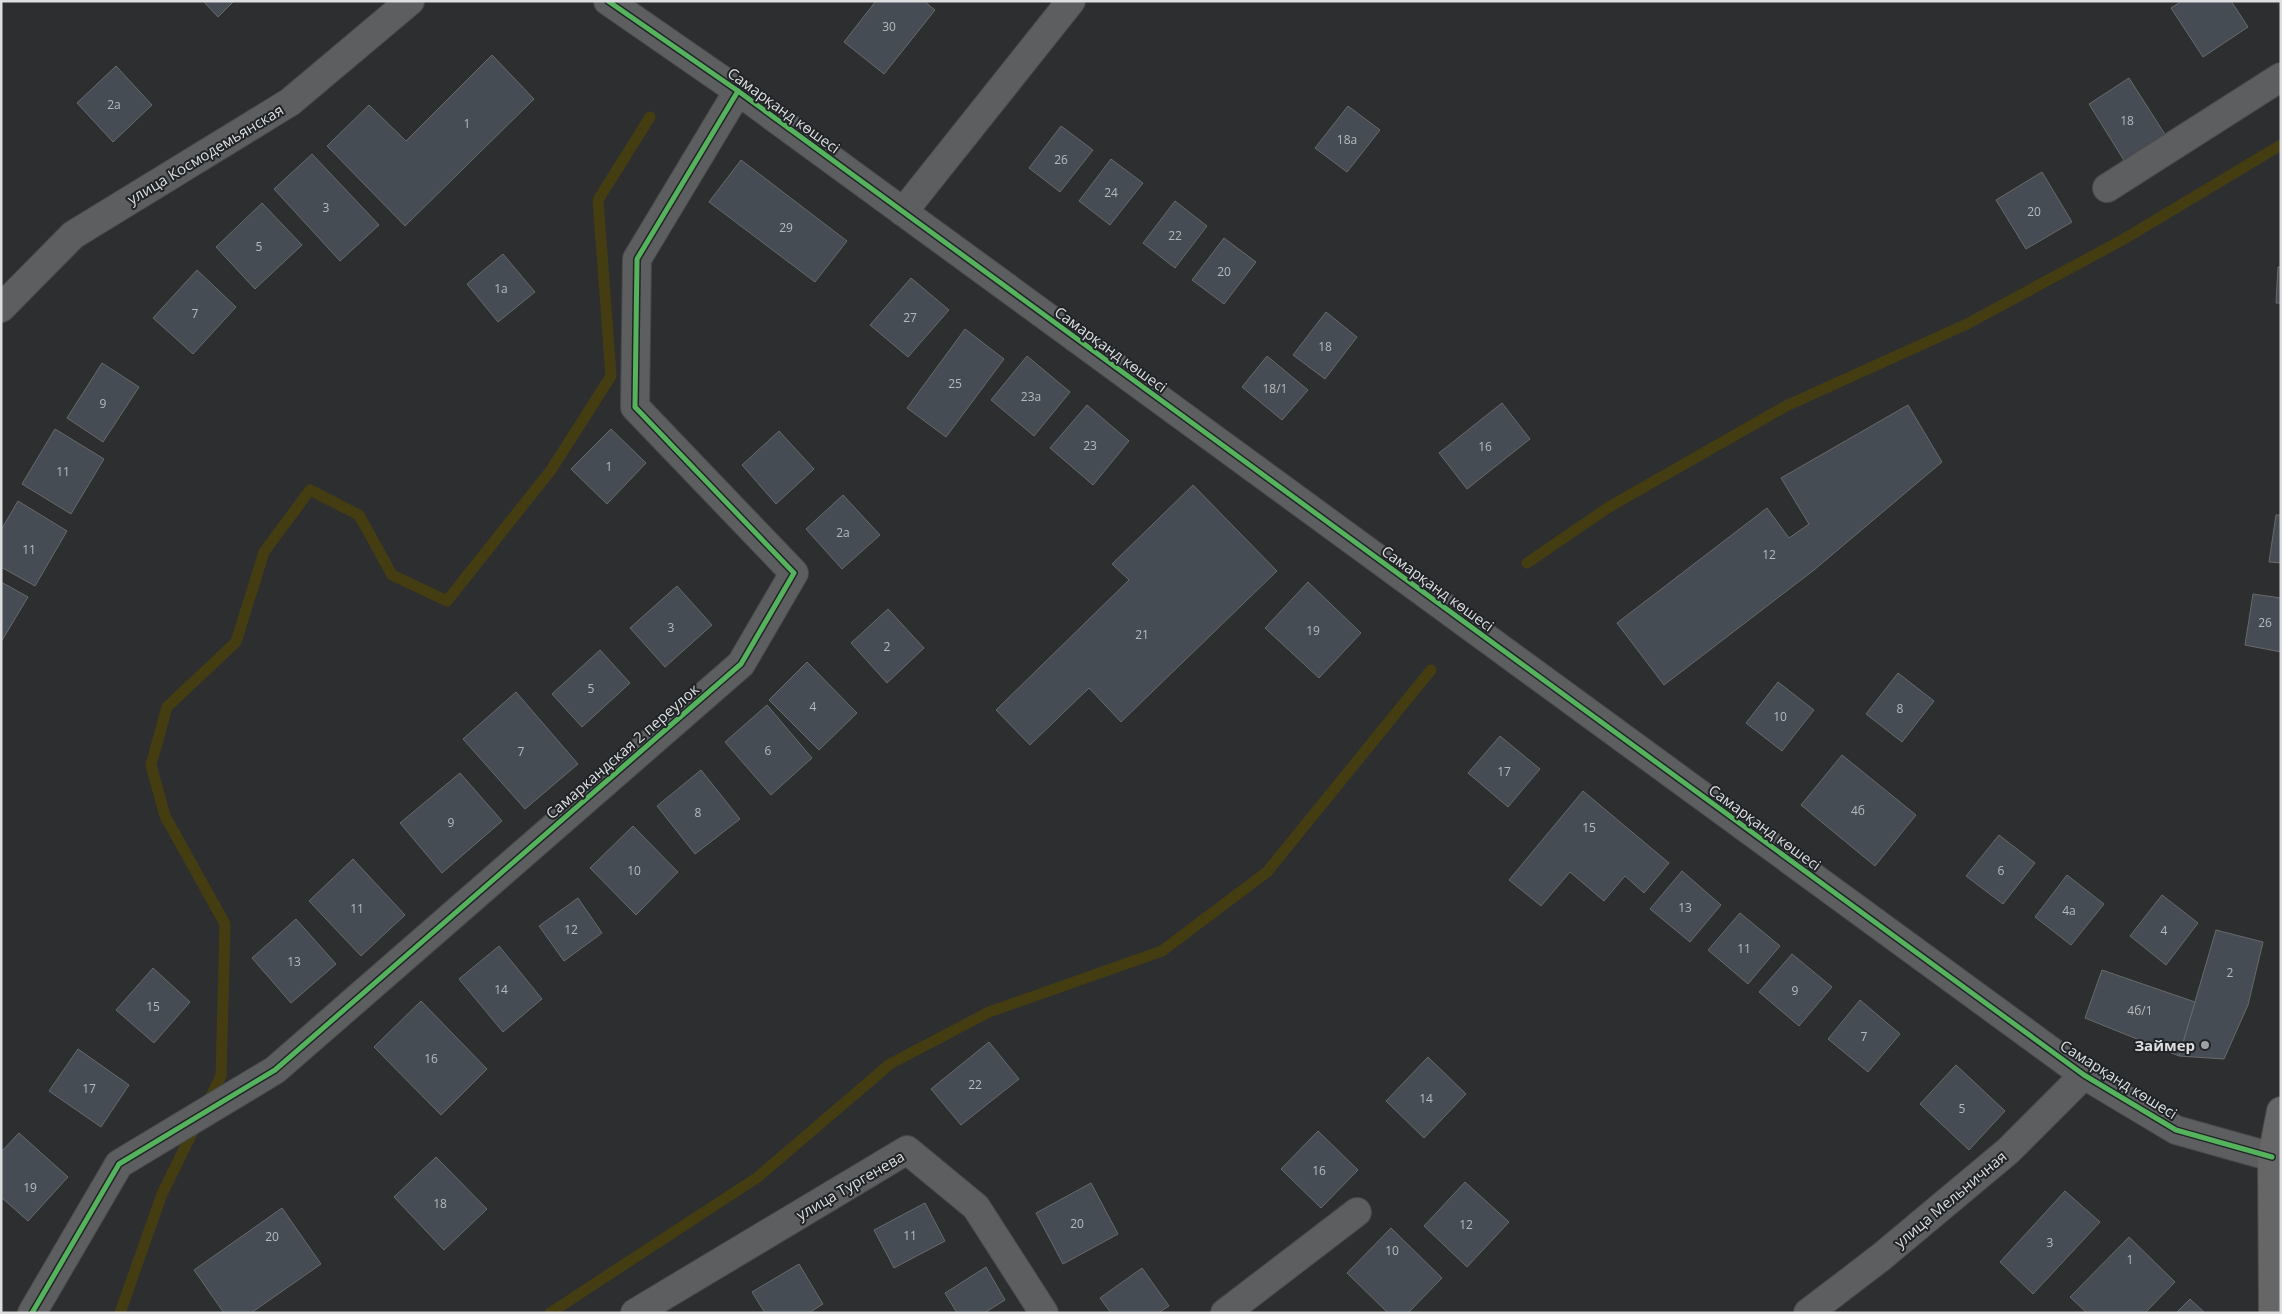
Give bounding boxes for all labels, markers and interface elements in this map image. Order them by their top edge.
house number: 30 [882,18,896,35]
street label: Самарқанд көшесі [724,62,844,158]
house number: 2а [107,96,121,113]
street label: улица Космодемьянская [123,99,287,209]
house number: 18 [2120,112,2134,129]
house number: 1 [464,115,470,132]
house number: 18а [1337,131,1357,148]
house number: 26 [1054,151,1068,168]
house number: 24 [1104,184,1118,201]
house number: 3 [323,199,330,216]
house number: 20 [2027,203,2041,220]
house number: 29 [779,219,793,236]
house number: 22 [1168,227,1182,244]
house number: 5 [256,238,263,255]
house number: 20 [1217,263,1231,280]
house number: 1а [494,280,508,297]
street label: Самарқанд көшесі [1051,301,1171,397]
house number: 7 [192,305,199,322]
house number: 27 [903,309,917,326]
house number: 18 [1318,338,1332,355]
house number: 25 [948,375,962,392]
house number: 18/1 [1263,380,1287,397]
house number: 23а [1021,388,1041,405]
house number: 9 [100,395,107,412]
house number: 23 [1083,437,1097,454]
house number: 16 [1478,438,1492,455]
house number: 1 [606,458,612,475]
house number: 11 [56,463,70,480]
house number: 2а [836,524,850,541]
street label: Самарқанд көшесі [1378,540,1498,636]
house number: 11 [22,541,36,558]
house number: 12 [1762,546,1776,563]
house number: 26 [2258,614,2272,631]
house number: 3 [668,619,675,636]
house number: 19 [1306,622,1320,639]
house number: 21 [1135,626,1149,643]
house number: 2 [884,638,891,655]
street label: Самаркандская 2 переулок [541,679,703,823]
house number: 5 [588,680,595,697]
house number: 4 [810,698,817,715]
house number: 8 [1897,700,1904,717]
house number: 10 [1773,708,1787,725]
house number: 6 [765,742,772,759]
house number: 7 [518,743,525,760]
house number: 17 [1497,763,1511,780]
street label: Самарқанд көшесі [1705,779,1825,875]
house number: 4б [1851,802,1865,819]
house number: 8 [695,804,702,821]
house number: 9 [448,814,455,831]
house number: 15 [1582,819,1596,836]
house number: 10 [627,862,641,879]
house number: 6 [1998,862,2005,879]
house number: 13 [1678,899,1692,916]
house number: 11 [350,900,364,917]
house number: 4а [2062,902,2076,919]
house number: 12 [564,921,578,938]
house number: 4 [2161,922,2168,939]
house number: 11 [1737,940,1751,957]
house number: 13 [287,953,301,970]
house number: 2 [2227,964,2234,981]
house number: 14 [494,981,508,998]
house number: 9 [1792,982,1799,999]
house number: 15 [146,998,160,1015]
house number: 4б/1 [2127,1002,2153,1019]
house number: 7 [1861,1028,1868,1045]
street label: Самарқанд көшесі [2057,1035,2181,1123]
place label: Займер [2134,1035,2195,1055]
marker: Займер [2199,1039,2211,1051]
house number: 16 [424,1050,438,1067]
house number: 22 [968,1076,982,1093]
house number: 17 [82,1080,96,1097]
house number: 14 [1419,1090,1433,1107]
house number: 5 [1959,1100,1966,1117]
street label: улица Тургенева [792,1146,908,1224]
street label: улица Мельничная [1890,1146,2010,1252]
house number: 16 [1312,1162,1326,1179]
house number: 19 [23,1179,37,1196]
house number: 18 [433,1195,447,1212]
house number: 20 [1070,1215,1084,1232]
house number: 12 [1459,1216,1473,1233]
house number: 11 [903,1227,917,1244]
house number: 20 [265,1228,279,1245]
house number: 3 [2047,1234,2054,1251]
house number: 10 [1385,1242,1399,1259]
house number: 1 [2127,1251,2133,1268]

